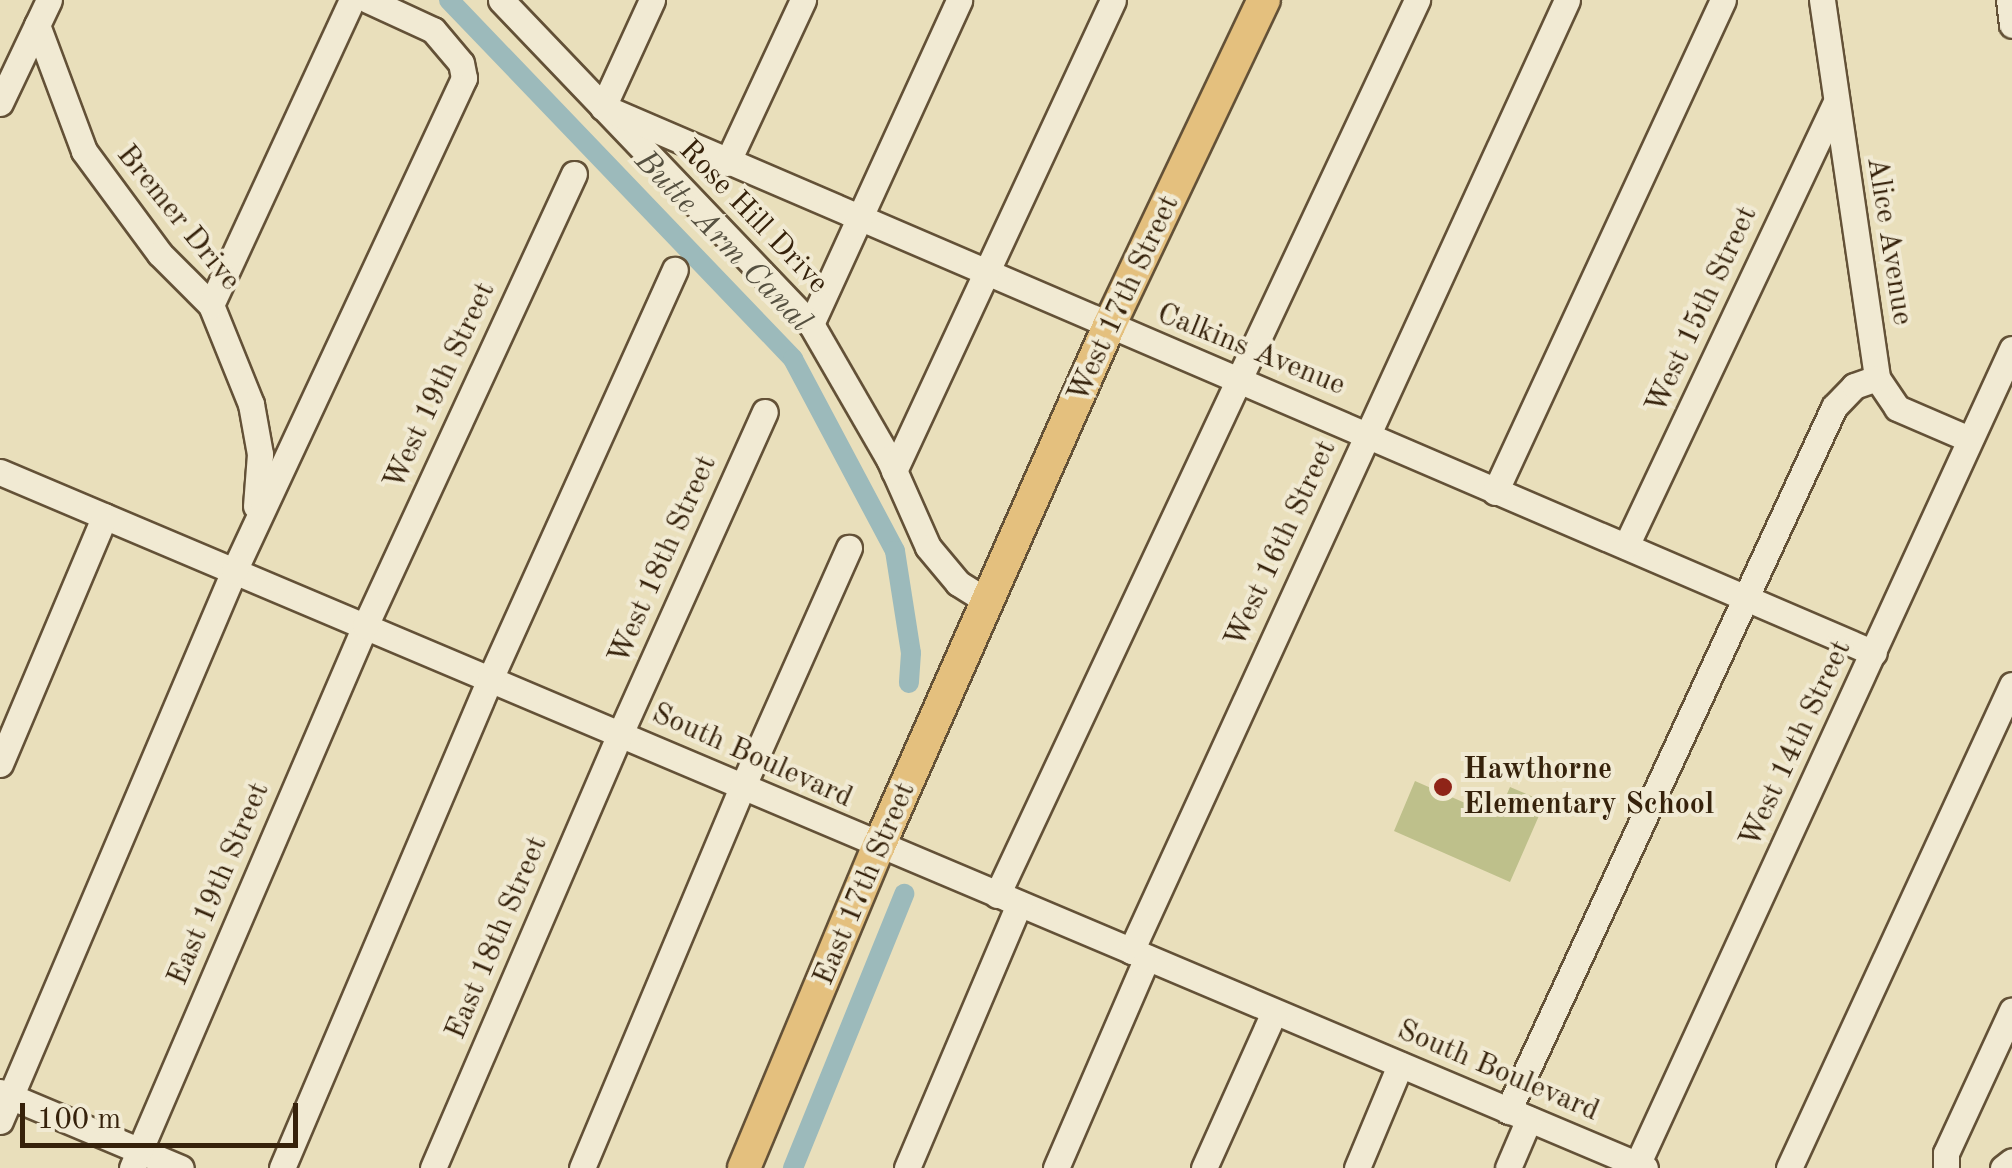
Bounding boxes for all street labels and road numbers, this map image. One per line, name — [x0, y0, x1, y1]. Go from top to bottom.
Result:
street label: Rose Hill Drive — [671, 133, 835, 301]
street label: Bremer Drive — [108, 138, 248, 298]
street label: Alice Avenue — [1858, 154, 1920, 328]
street label: West 17th Street — [1060, 190, 1188, 408]
street label: West 15th Street — [1638, 201, 1766, 419]
street label: West 19th Street — [376, 277, 504, 495]
street label: Calkins Avenue — [1152, 296, 1350, 404]
street label: West 16th Street — [1217, 435, 1345, 653]
street label: West 18th Street — [601, 450, 725, 670]
street label: West 14th Street — [1732, 635, 1860, 853]
street label: South Boulevard — [646, 696, 858, 816]
street label: East 19th Street — [160, 777, 278, 991]
street label: East 17th Street — [806, 777, 924, 991]
street label: East 18th Street — [438, 831, 556, 1045]
street label: South Boulevard — [1392, 1012, 1604, 1130]

